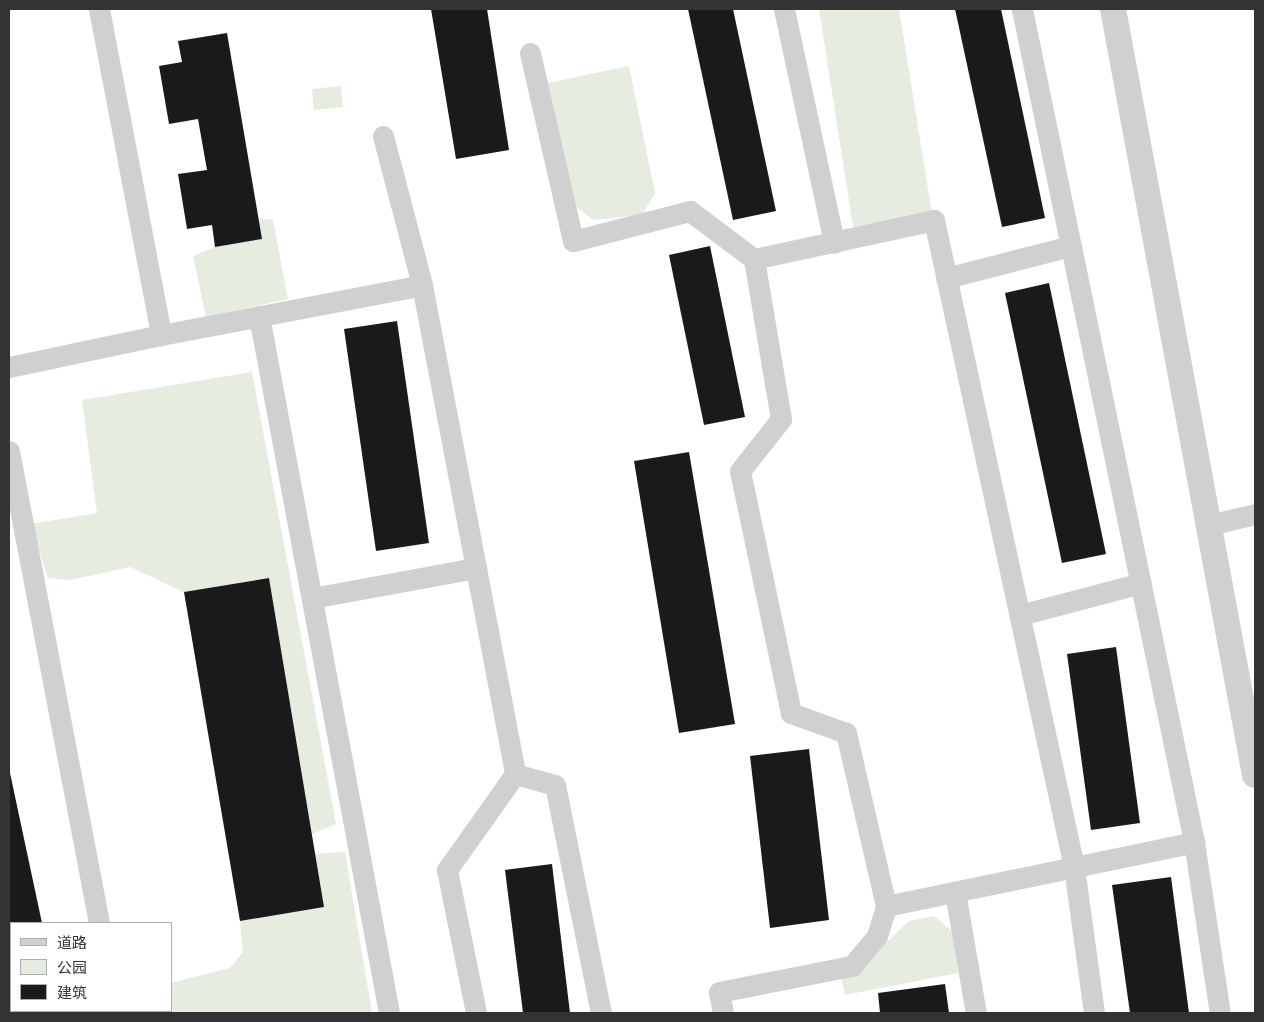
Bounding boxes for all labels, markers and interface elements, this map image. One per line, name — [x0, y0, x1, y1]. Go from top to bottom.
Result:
legend — [10, 922, 172, 1012]
text: 道路 — [57, 933, 87, 952]
text: 公园 — [57, 958, 87, 977]
text: 建筑 — [57, 983, 87, 1002]

